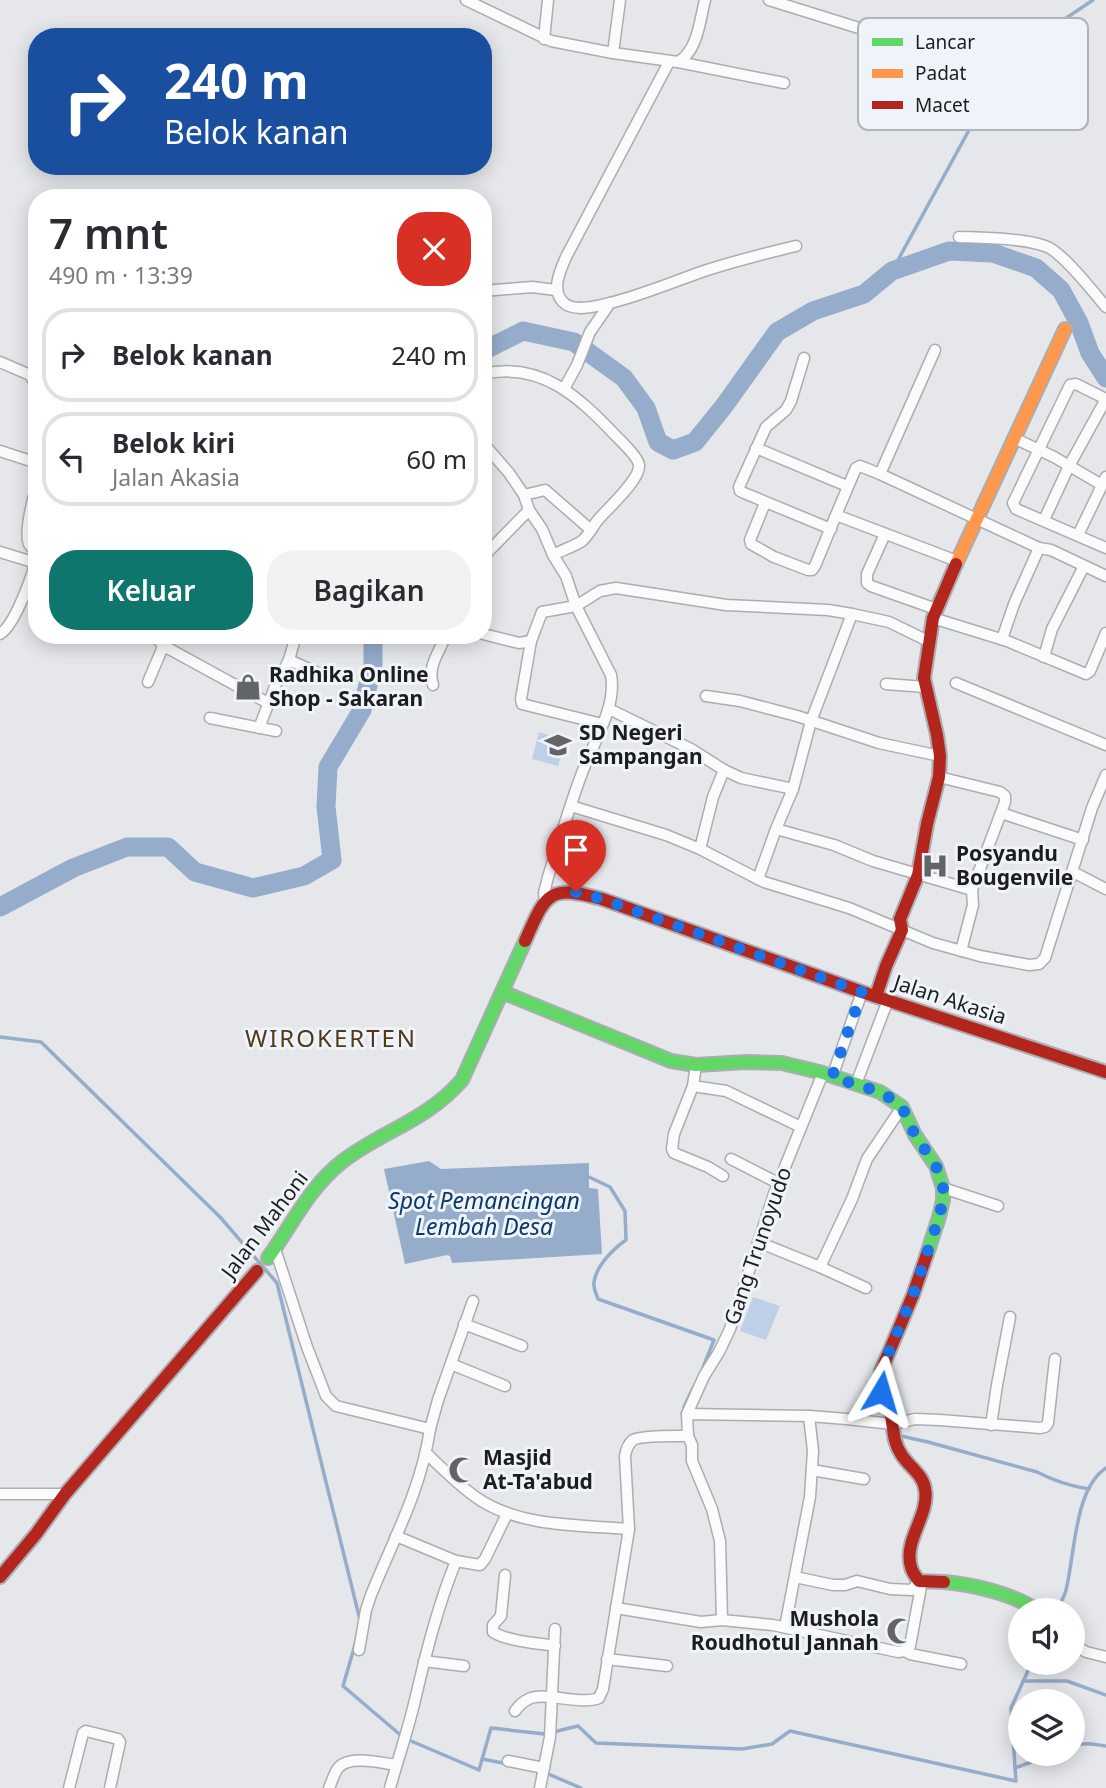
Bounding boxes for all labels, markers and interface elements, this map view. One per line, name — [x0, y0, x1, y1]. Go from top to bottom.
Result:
legend — [858, 18, 1088, 130]
text: Lancar — [915, 29, 975, 55]
text: 240 m — [164, 47, 309, 113]
icon: right — [49, 56, 140, 147]
text: Padat — [915, 60, 966, 86]
text: Macet — [915, 92, 970, 118]
text: Belok kanan — [164, 110, 348, 153]
text: 7 mnt — [49, 204, 168, 261]
button: close — [397, 212, 471, 286]
text: 490 m · 13:39 — [49, 259, 193, 291]
icon: right — [53, 336, 91, 374]
text: Belok kanan — [112, 337, 273, 373]
text: 240 m — [391, 337, 467, 373]
text: Belok kiri — [112, 425, 235, 461]
icon: left — [53, 440, 91, 478]
text: 60 m — [406, 441, 467, 477]
text: Jalan Akasia — [112, 461, 240, 493]
button: Keluar — [49, 550, 253, 630]
button: Bagikan — [267, 550, 471, 630]
place label: Radhika Online Shop - Sakaran — [269, 660, 429, 712]
shop icon: Radhika Online Shop - Sakaran — [233, 672, 263, 702]
place label: SD Negeri Sampangan — [579, 718, 703, 770]
school or university icon: SD Negeri Sampangan — [543, 730, 573, 760]
pin — [546, 820, 606, 892]
icon: arrive — [557, 831, 595, 869]
place label: Posyandu Bougenvile — [956, 839, 1073, 891]
hospital icon: Posyandu Bougenvile — [920, 851, 950, 881]
street label: Jalan Akasia — [889, 967, 1010, 1030]
district label: WIROKERTEN — [245, 1021, 417, 1054]
street label: Gang Trunoyudo — [717, 1163, 797, 1328]
street label: Jalan Mahoni — [213, 1165, 314, 1286]
water label: Spot Pemancingan Lembah Desa — [388, 1184, 580, 1242]
position arrow — [844, 1355, 918, 1429]
place label: Masjid At-Ta'abud — [483, 1443, 593, 1495]
mosque icon: Masjid At-Ta'abud — [447, 1455, 477, 1485]
map controls — [1008, 1598, 1085, 1766]
button: sound — [1008, 1598, 1085, 1675]
place label: Mushola Roudhotul Jannah — [691, 1604, 879, 1656]
mosque icon: Mushola Roudhotul Jannah — [885, 1616, 915, 1646]
button: layers — [1008, 1689, 1085, 1766]

